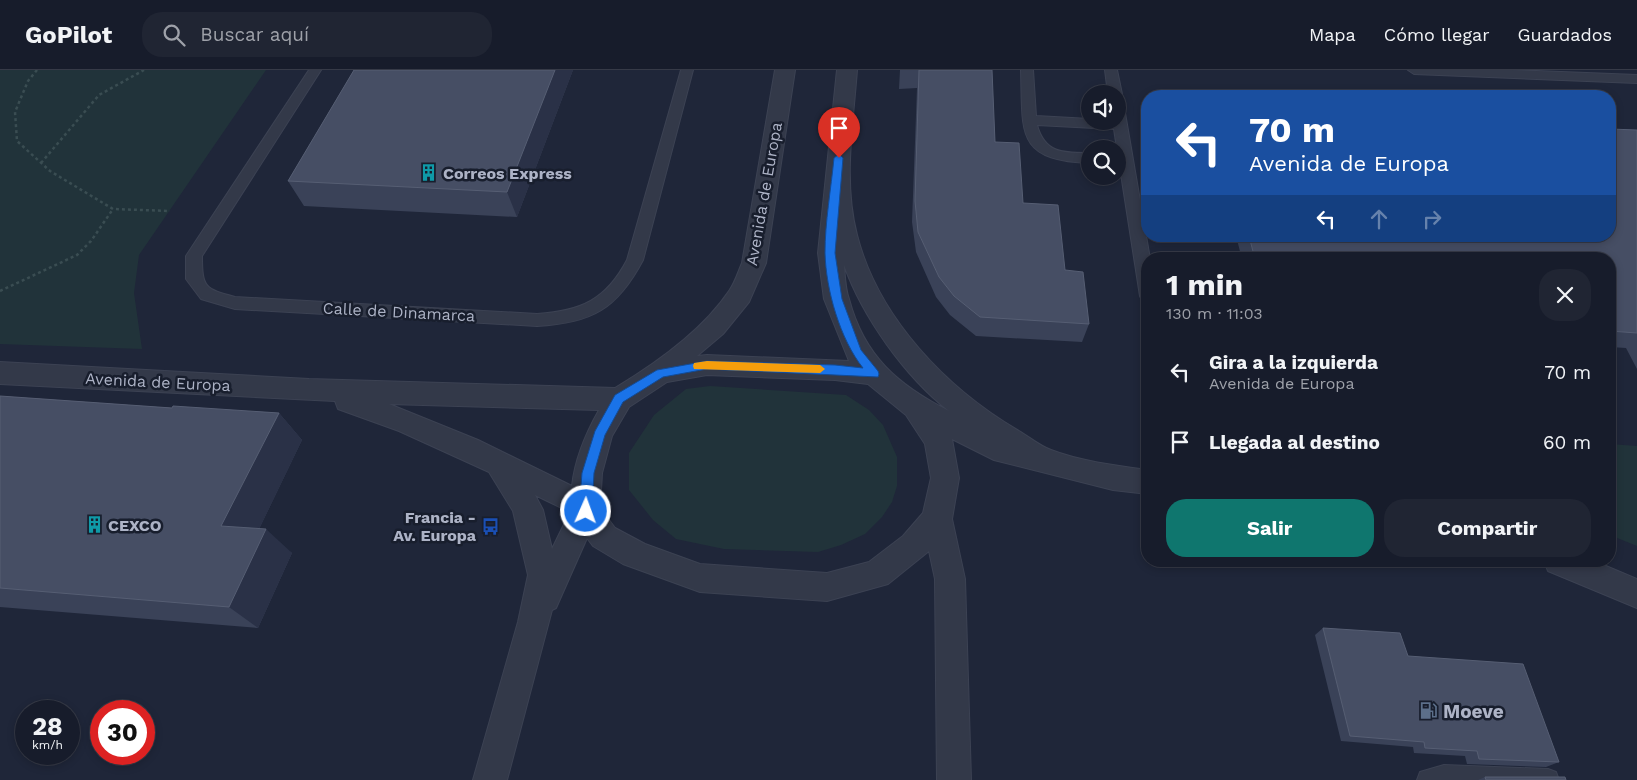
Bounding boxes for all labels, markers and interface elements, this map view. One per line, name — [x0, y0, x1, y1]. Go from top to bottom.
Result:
search box — [142, 12, 492, 57]
text: GoPilot — [25, 21, 112, 49]
icon: search — [160, 21, 188, 49]
text: Buscar aquí — [200, 23, 309, 46]
text: Mapa — [1309, 24, 1356, 45]
text: Cómo llegar — [1384, 24, 1490, 45]
text: Guardados — [1518, 24, 1612, 45]
map controls — [1081, 85, 1126, 185]
button: sound — [1081, 85, 1126, 130]
pin — [818, 107, 860, 158]
text: 70 m — [1249, 109, 1335, 151]
icon: left — [1166, 110, 1231, 175]
icon: arrive — [825, 114, 853, 142]
street label: Avenida de Europa — [742, 121, 786, 267]
button: search — [1081, 140, 1126, 185]
text: Avenida de Europa — [1249, 151, 1449, 176]
building icon: Correos Express — [419, 163, 439, 183]
place label: Correos Express — [443, 164, 572, 183]
icon: left — [1312, 205, 1340, 233]
icon: ahead — [1365, 205, 1393, 233]
icon: right — [1418, 205, 1446, 233]
text: 1 min — [1166, 267, 1243, 302]
button: close — [1539, 269, 1591, 321]
street label: Calle de Dinamarca — [322, 299, 476, 325]
text: 130 m · 11:03 — [1166, 304, 1263, 323]
text: Gira a la izquierda — [1209, 351, 1378, 374]
icon: left — [1166, 358, 1194, 386]
text: 70 m — [1544, 361, 1591, 384]
street label: Avenida de Europa — [85, 369, 231, 395]
text: Avenida de Europa — [1209, 374, 1354, 393]
icon: arrive — [1166, 428, 1194, 456]
text: Llegada al destino — [1209, 431, 1380, 454]
text: 60 m — [1543, 431, 1591, 454]
position arrow — [559, 484, 611, 536]
button: Salir — [1166, 499, 1374, 557]
button: Compartir — [1384, 499, 1591, 557]
place label: Francia - Av. Europa — [393, 508, 477, 545]
building icon: CEXCO — [84, 515, 104, 535]
place label: CEXCO — [108, 516, 162, 535]
bus stop icon: Francia - Av. Europa — [480, 516, 500, 536]
speed limit sign: 30 — [90, 700, 155, 765]
place label: Moeve — [1443, 700, 1504, 723]
fuel station icon: Moeve — [1419, 701, 1439, 721]
text: 28 — [32, 712, 63, 741]
text: km/h — [32, 738, 63, 752]

